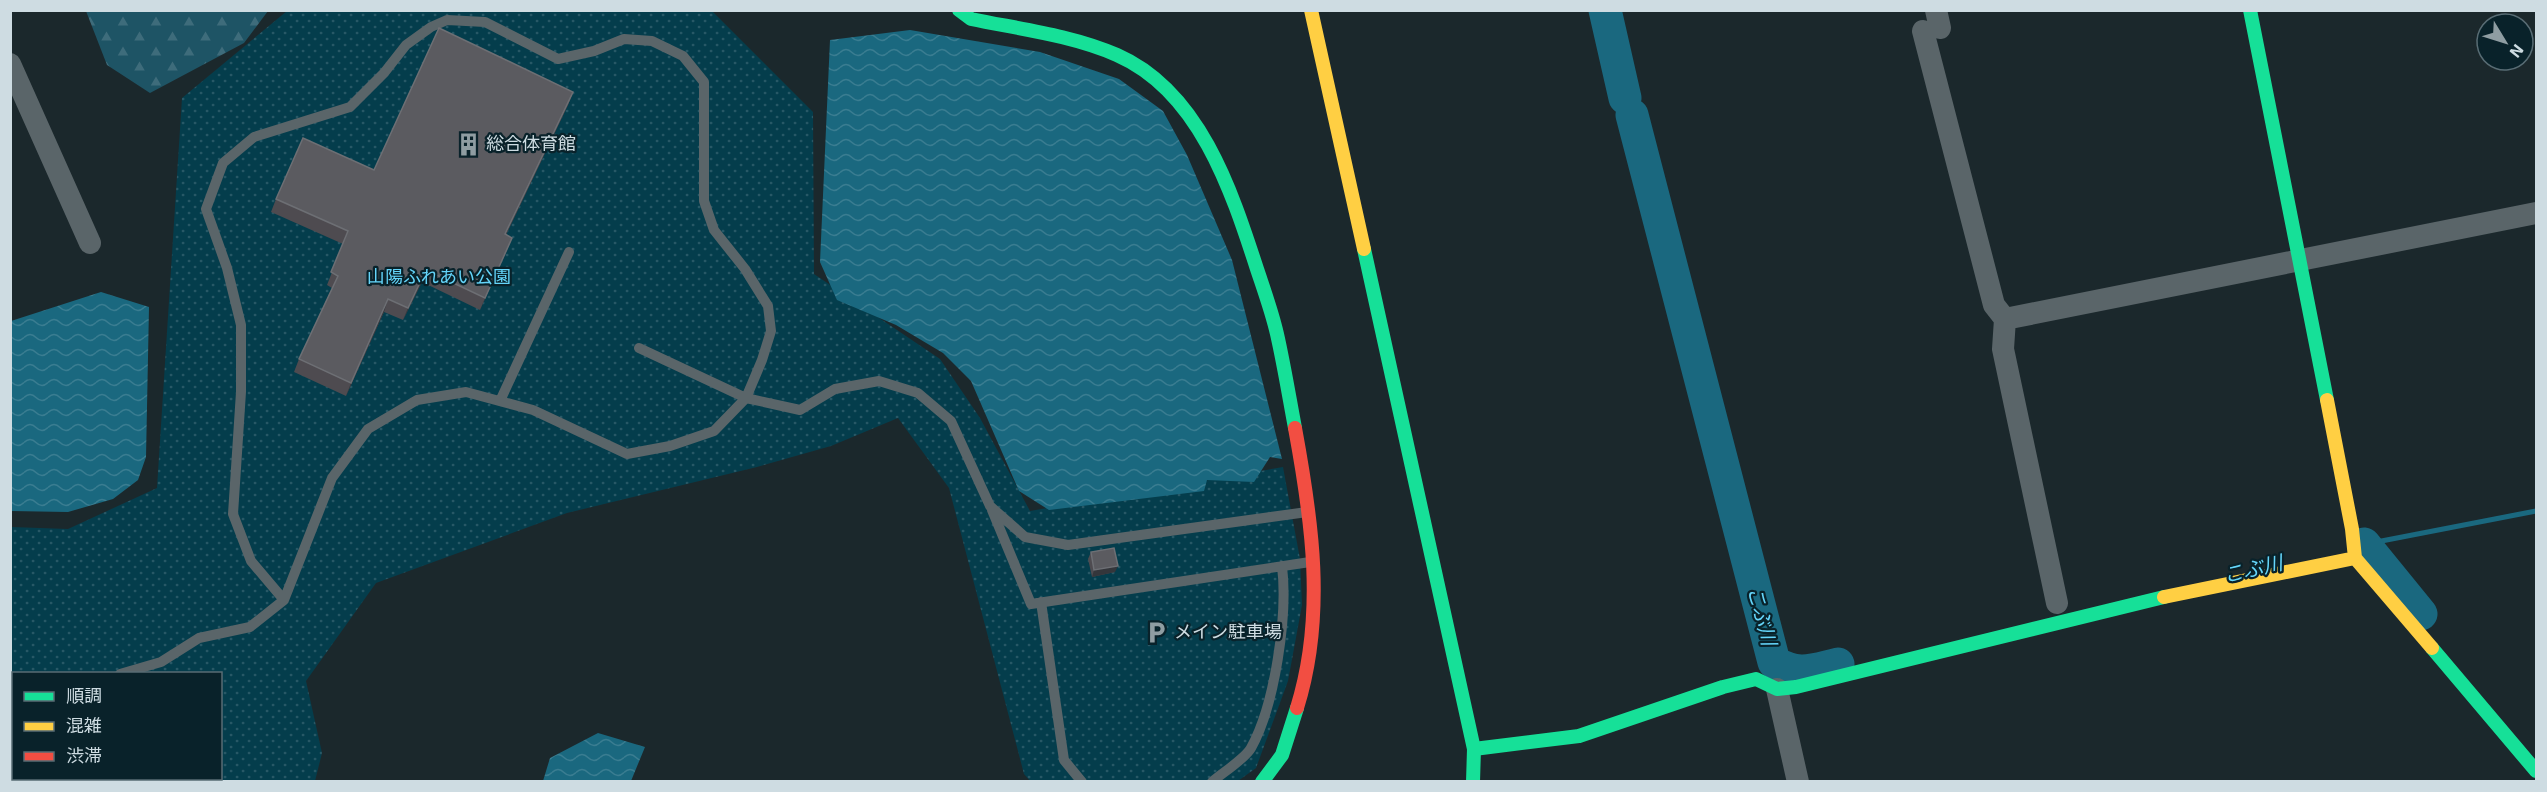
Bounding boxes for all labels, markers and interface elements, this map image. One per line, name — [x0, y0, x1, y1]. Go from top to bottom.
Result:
north arrow — [2475, 12, 2535, 72]
text: N — [2506, 41, 2528, 62]
building icon: 総合体育館 — [455, 131, 481, 157]
place label: 総合体育館 — [486, 132, 576, 154]
park label: 山陽ふれあい公園 — [367, 265, 511, 287]
water label: こぶ川 — [2221, 549, 2287, 586]
water label: こぶ川 — [1744, 584, 1783, 650]
parking icon: メイン駐車場 — [1143, 619, 1169, 645]
place label: メイン駐車場 — [1174, 620, 1282, 642]
legend — [12, 672, 222, 780]
text: 順調 — [66, 684, 102, 706]
text: 混雑 — [66, 714, 102, 736]
text: 渋滞 — [66, 744, 102, 766]

